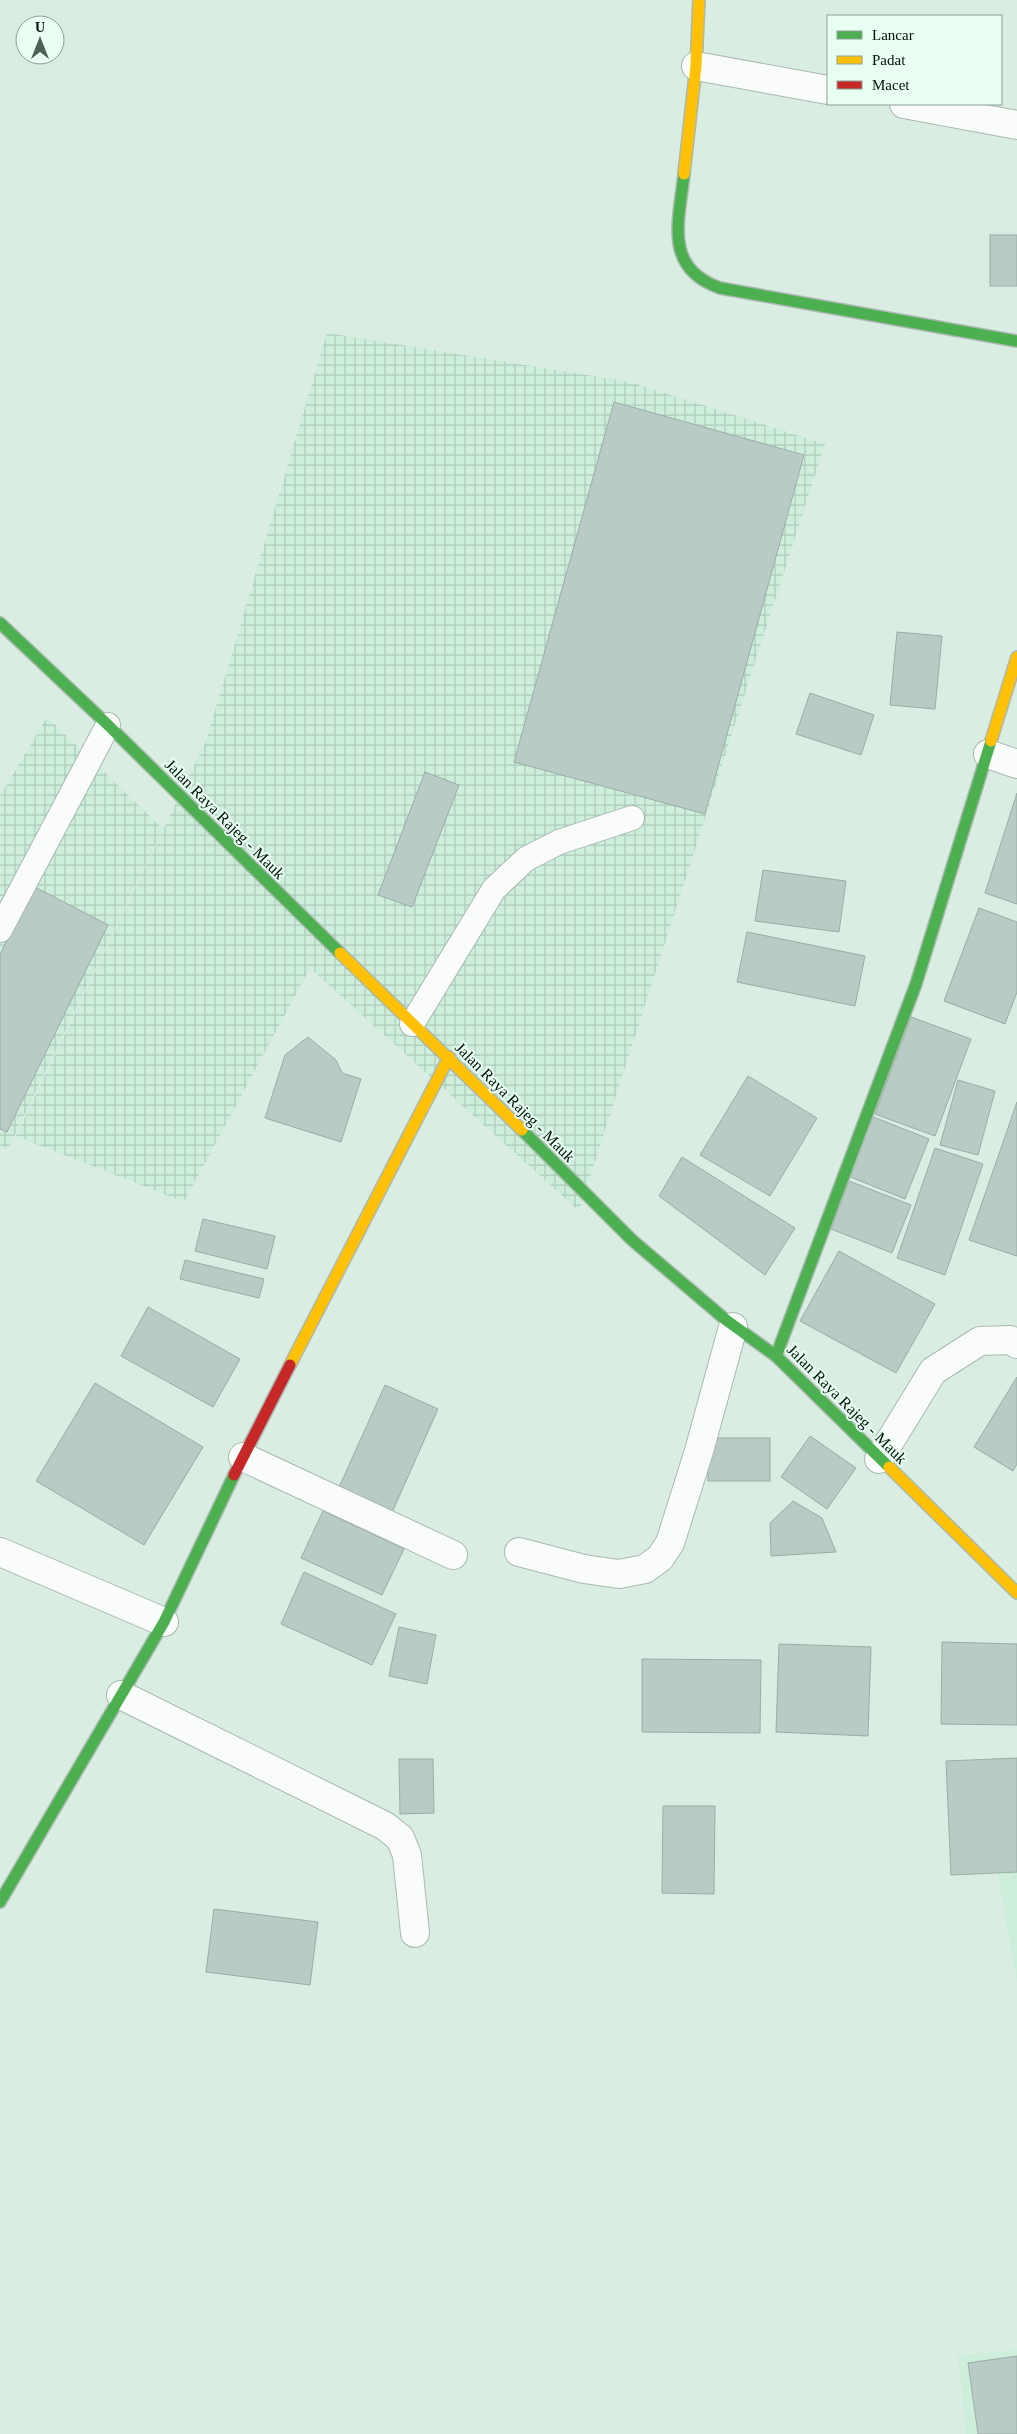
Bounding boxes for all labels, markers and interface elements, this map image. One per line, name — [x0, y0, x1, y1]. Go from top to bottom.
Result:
north arrow — [15, 15, 65, 65]
legend — [827, 15, 1002, 105]
text: U — [35, 20, 45, 35]
text: Lancar — [872, 27, 914, 43]
text: Padat — [872, 52, 906, 68]
text: Macet — [872, 77, 910, 93]
street label: Jalan Raya Rajeg - Mauk — [161, 756, 288, 883]
street label: Jalan Raya Rajeg - Mauk — [451, 1039, 578, 1166]
street label: Jalan Raya Rajeg - Mauk — [783, 1341, 910, 1468]

